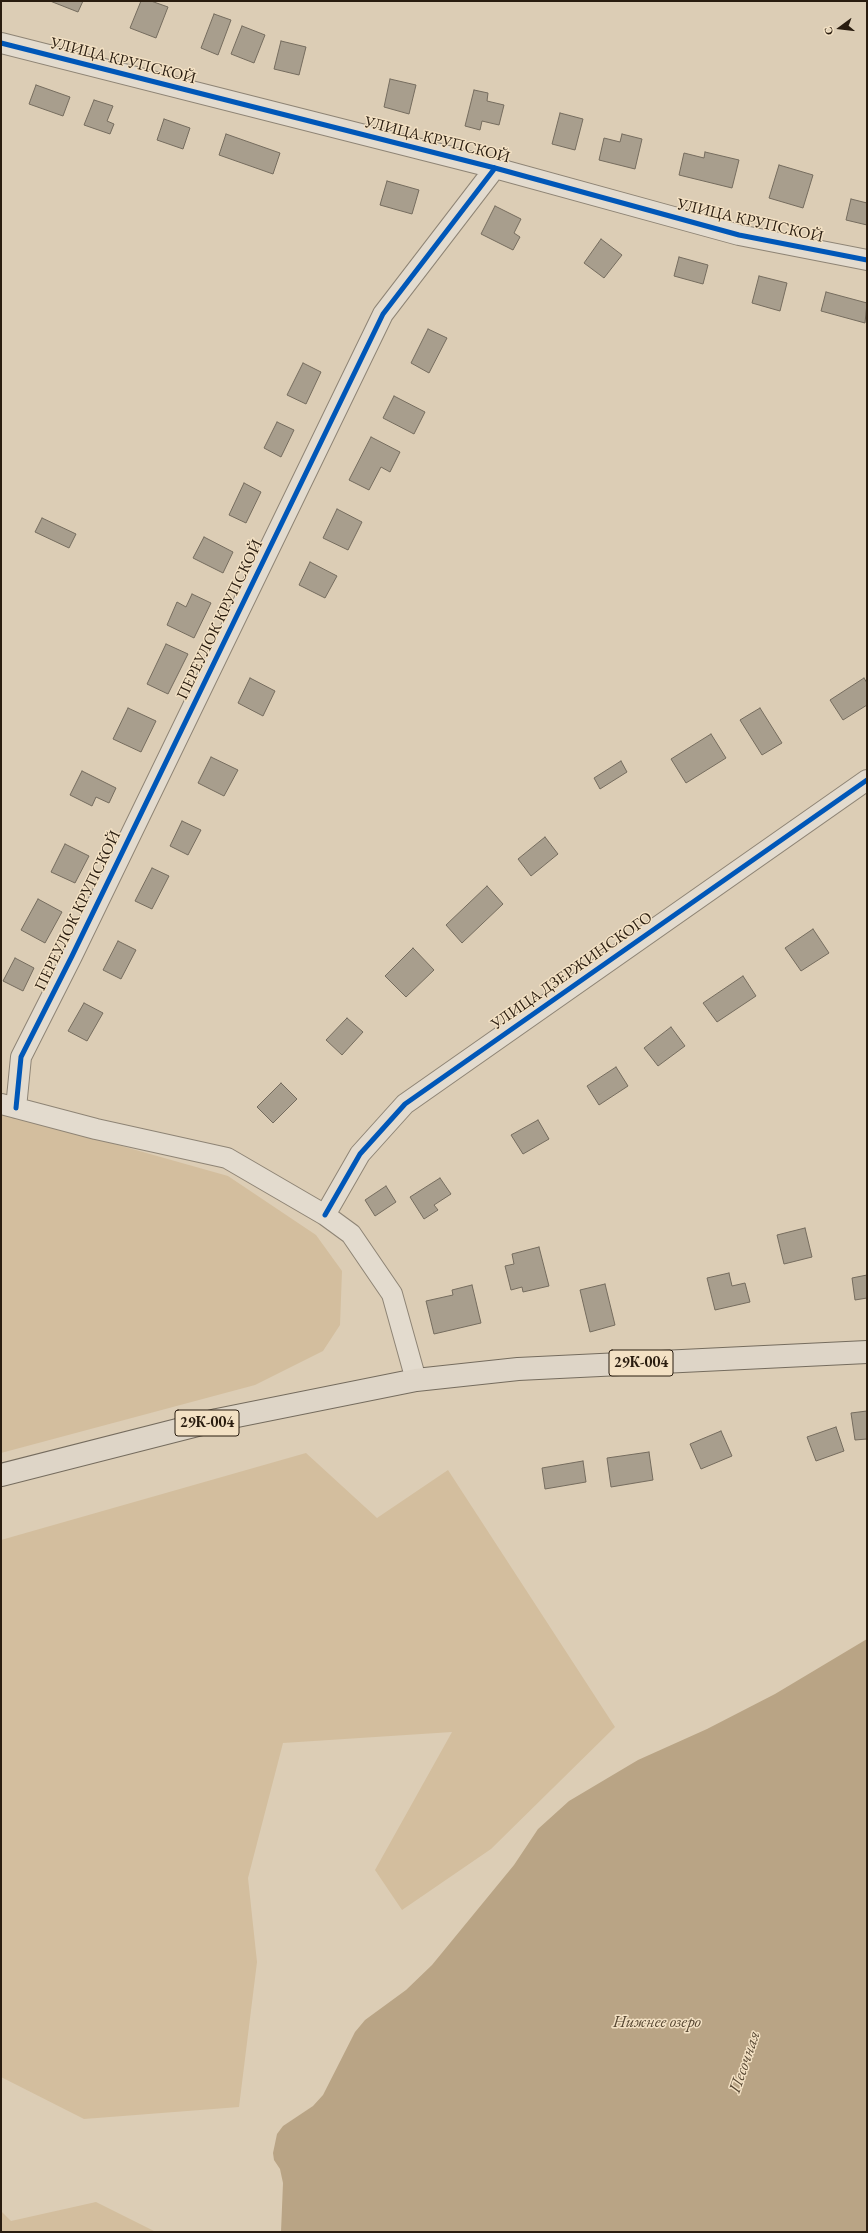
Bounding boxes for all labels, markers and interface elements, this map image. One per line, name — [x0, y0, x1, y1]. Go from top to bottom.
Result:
north arrow — [820, 8, 860, 48]
text: С — [821, 26, 836, 37]
street label: УЛИЦА КРУПСКОЙ — [48, 34, 198, 88]
street label: УЛИЦА КРУПСКОЙ — [362, 113, 512, 167]
street label: УЛИЦА КРУПСКОЙ — [675, 195, 825, 247]
street label: ПЕРЕУЛОК КРУПСКОЙ — [173, 537, 267, 703]
street label: ПЕРЕУЛОК КРУПСКОЙ — [31, 828, 125, 994]
street label: УЛИЦА ДЗЕРЖИНСКОГО — [488, 908, 656, 1034]
road number: 29К-004 — [609, 1350, 673, 1376]
road number: 29К-004 — [175, 1410, 239, 1436]
water label: Нижнее озеро — [613, 2012, 701, 2032]
water label: Песочная — [725, 2028, 765, 2096]

